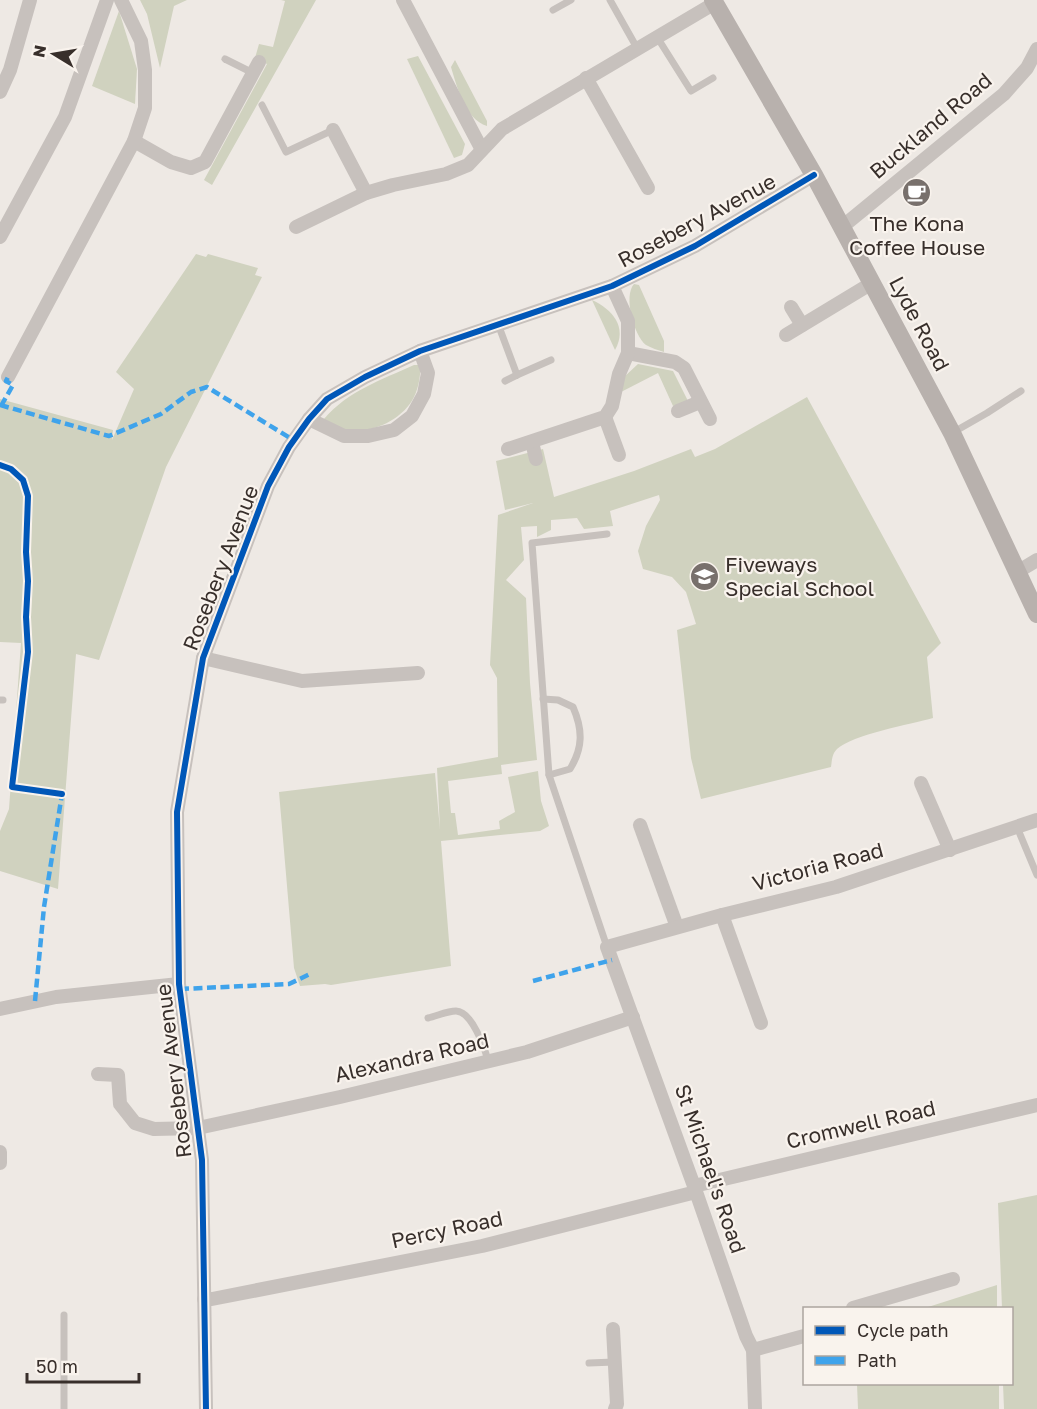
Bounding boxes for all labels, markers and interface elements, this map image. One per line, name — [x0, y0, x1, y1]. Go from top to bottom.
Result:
north arrow — [24, 24, 84, 84]
text: N — [28, 43, 50, 59]
street label: Buckland Road — [864, 67, 997, 184]
street label: Rosebery Avenue — [613, 168, 780, 273]
cafe icon: The Kona Coffee House — [901, 177, 933, 209]
place label: The Kona Coffee House — [849, 210, 985, 260]
street label: Lyde Road — [884, 272, 956, 375]
street label: Rosebery Avenue — [177, 481, 264, 654]
place label: Fiveways Special School — [725, 551, 874, 601]
school or university icon: Fiveways Special School — [688, 561, 720, 593]
street label: Victoria Road — [749, 836, 886, 896]
street label: Rosebery Avenue — [149, 983, 197, 1160]
street label: Alexandra Road — [332, 1027, 491, 1087]
street label: St Michael's Road — [670, 1081, 752, 1257]
street label: Cromwell Road — [784, 1094, 938, 1154]
street label: Percy Road — [389, 1205, 505, 1254]
legend — [803, 1307, 1013, 1385]
text: Cycle path — [857, 1319, 949, 1341]
scale bar — [27, 1346, 140, 1384]
text: Path — [857, 1349, 897, 1371]
text: 50 m — [36, 1355, 78, 1377]

